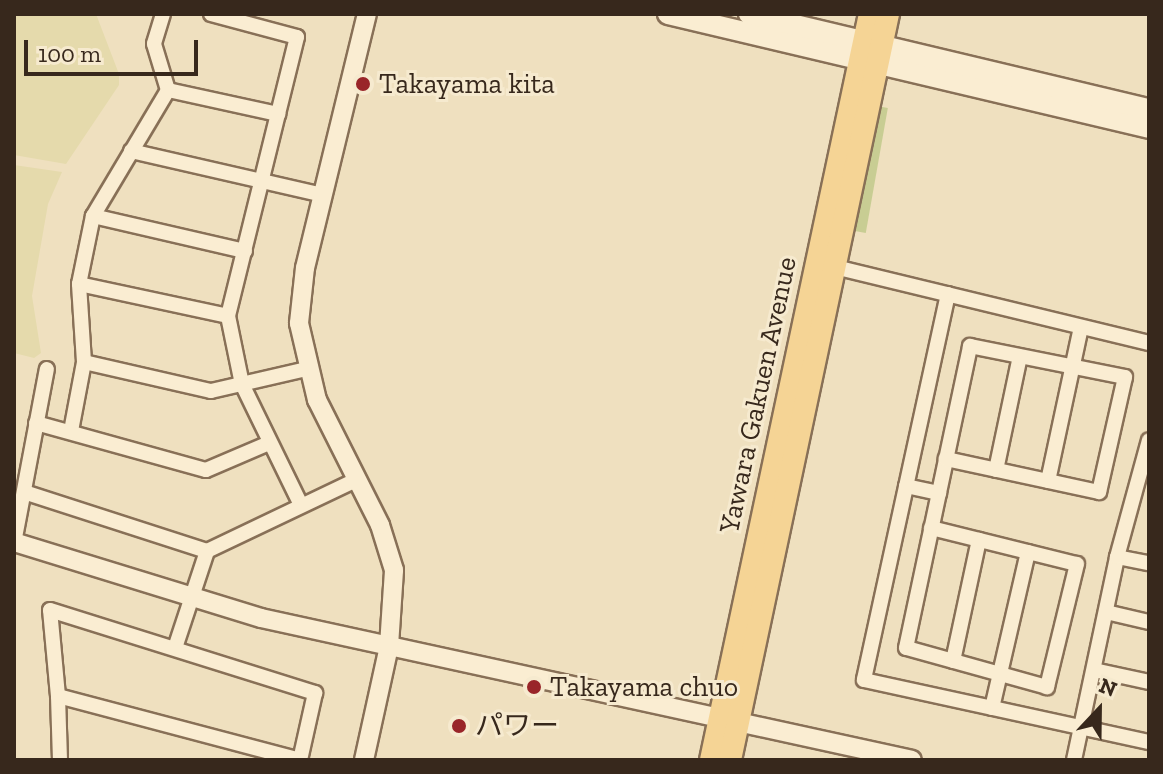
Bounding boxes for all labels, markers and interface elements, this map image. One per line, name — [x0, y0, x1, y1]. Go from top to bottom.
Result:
scale bar — [28, 24, 202, 74]
text: 100 m — [38, 39, 101, 68]
place label: Takayama kita — [379, 67, 555, 101]
marker: Takayama kita — [354, 75, 372, 93]
street label: Yawara Gakuen Avenue — [712, 253, 804, 537]
place label: Takayama chuo — [550, 670, 738, 704]
north arrow — [1059, 670, 1139, 750]
text: N — [1095, 672, 1121, 703]
marker: Takayama chuo — [525, 678, 543, 696]
place label: パワー — [475, 709, 559, 743]
marker: パワー — [450, 717, 468, 735]

